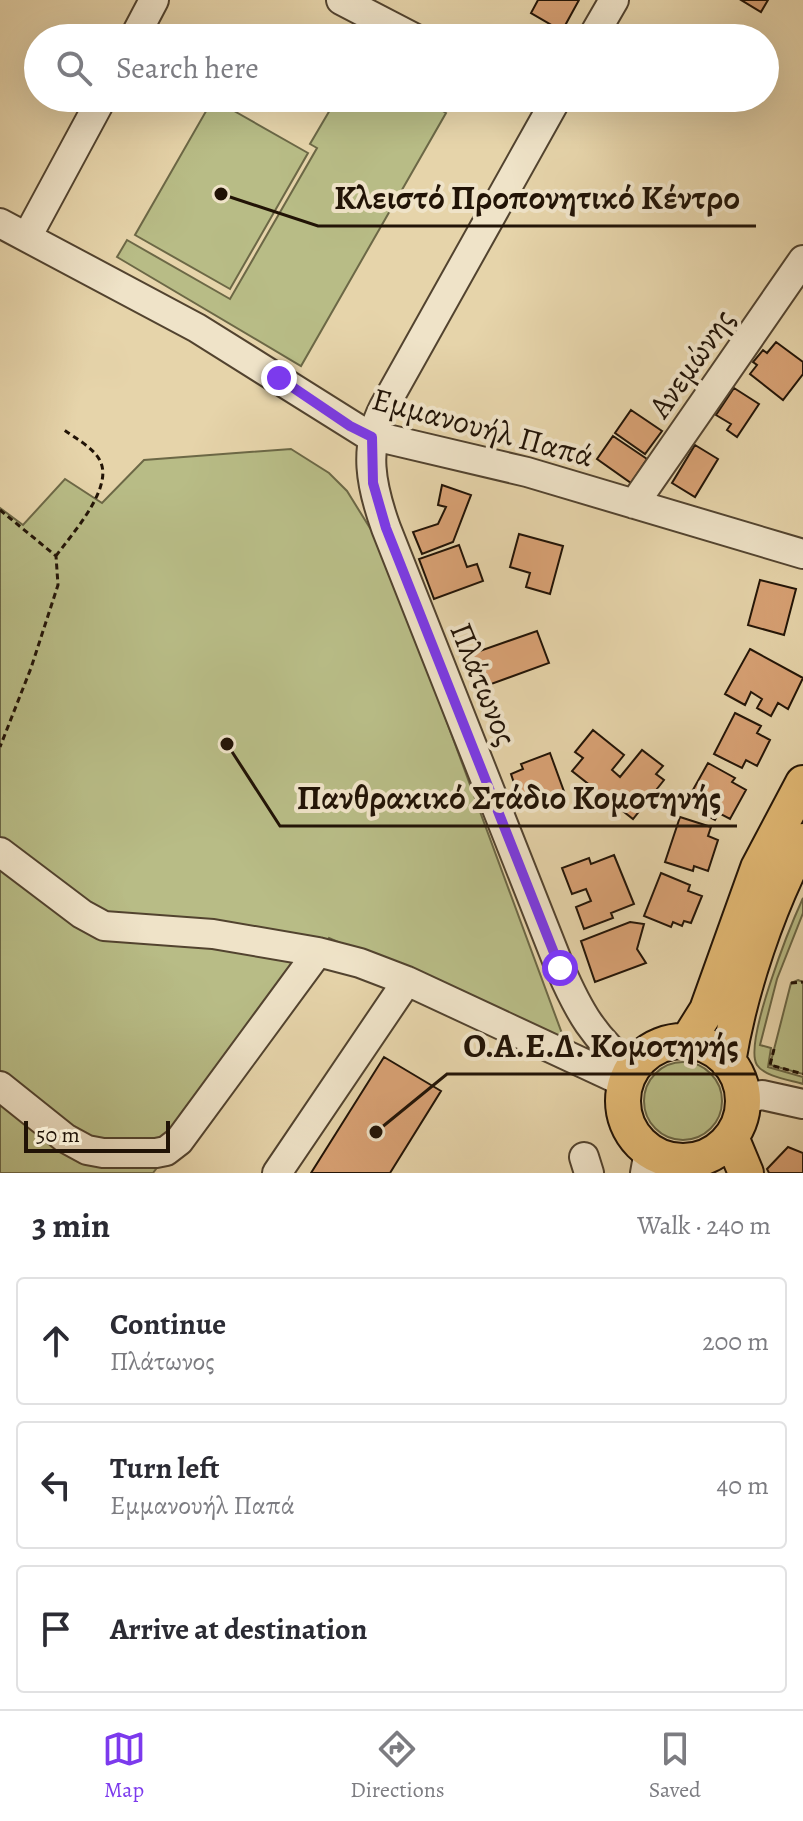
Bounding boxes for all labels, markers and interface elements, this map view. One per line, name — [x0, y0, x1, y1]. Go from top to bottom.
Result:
search box — [24, 24, 779, 112]
icon: search — [52, 46, 96, 90]
text: Search here — [116, 48, 259, 88]
callout: Κλειστό Προπονητικό Κέντρο — [318, 168, 756, 226]
text: Κλειστό Προπονητικό Κέντρο — [334, 174, 740, 221]
street label: Ανεμώνης — [637, 300, 745, 427]
route end — [261, 360, 297, 396]
street label: Εμμανουήλ Παπά — [367, 376, 599, 478]
street label: Πλάτωνος — [439, 616, 529, 752]
callout: Πανθρακικό Στάδιο Κομοτηνής — [280, 768, 737, 826]
text: Πανθρακικό Στάδιο Κομοτηνής — [297, 774, 721, 821]
route start — [542, 950, 578, 986]
callout: Ο.Α.Ε.Δ. Κομοτηνής — [447, 1016, 756, 1074]
text: Ο.Α.Ε.Δ. Κομοτηνής — [463, 1022, 739, 1069]
scale bar — [24, 1117, 170, 1153]
text: 50 m — [36, 1120, 80, 1150]
text: 3 min — [32, 1202, 110, 1249]
text: Walk · 240 m — [637, 1208, 771, 1243]
text: Continue — [110, 1304, 226, 1344]
icon: ahead — [34, 1319, 78, 1363]
text: 200 m — [702, 1324, 769, 1359]
text: Πλάτωνος — [110, 1344, 215, 1379]
text: Turn left — [110, 1448, 219, 1488]
icon: left — [34, 1463, 78, 1507]
text: 40 m — [717, 1468, 769, 1503]
text: Εμμανουήλ Παπά — [110, 1488, 295, 1523]
icon: arrive — [34, 1607, 78, 1651]
text: Arrive at destination — [110, 1609, 367, 1649]
tab: Map — [102, 1727, 146, 1805]
tab: Directions — [350, 1727, 445, 1805]
tab: Saved — [649, 1727, 701, 1805]

